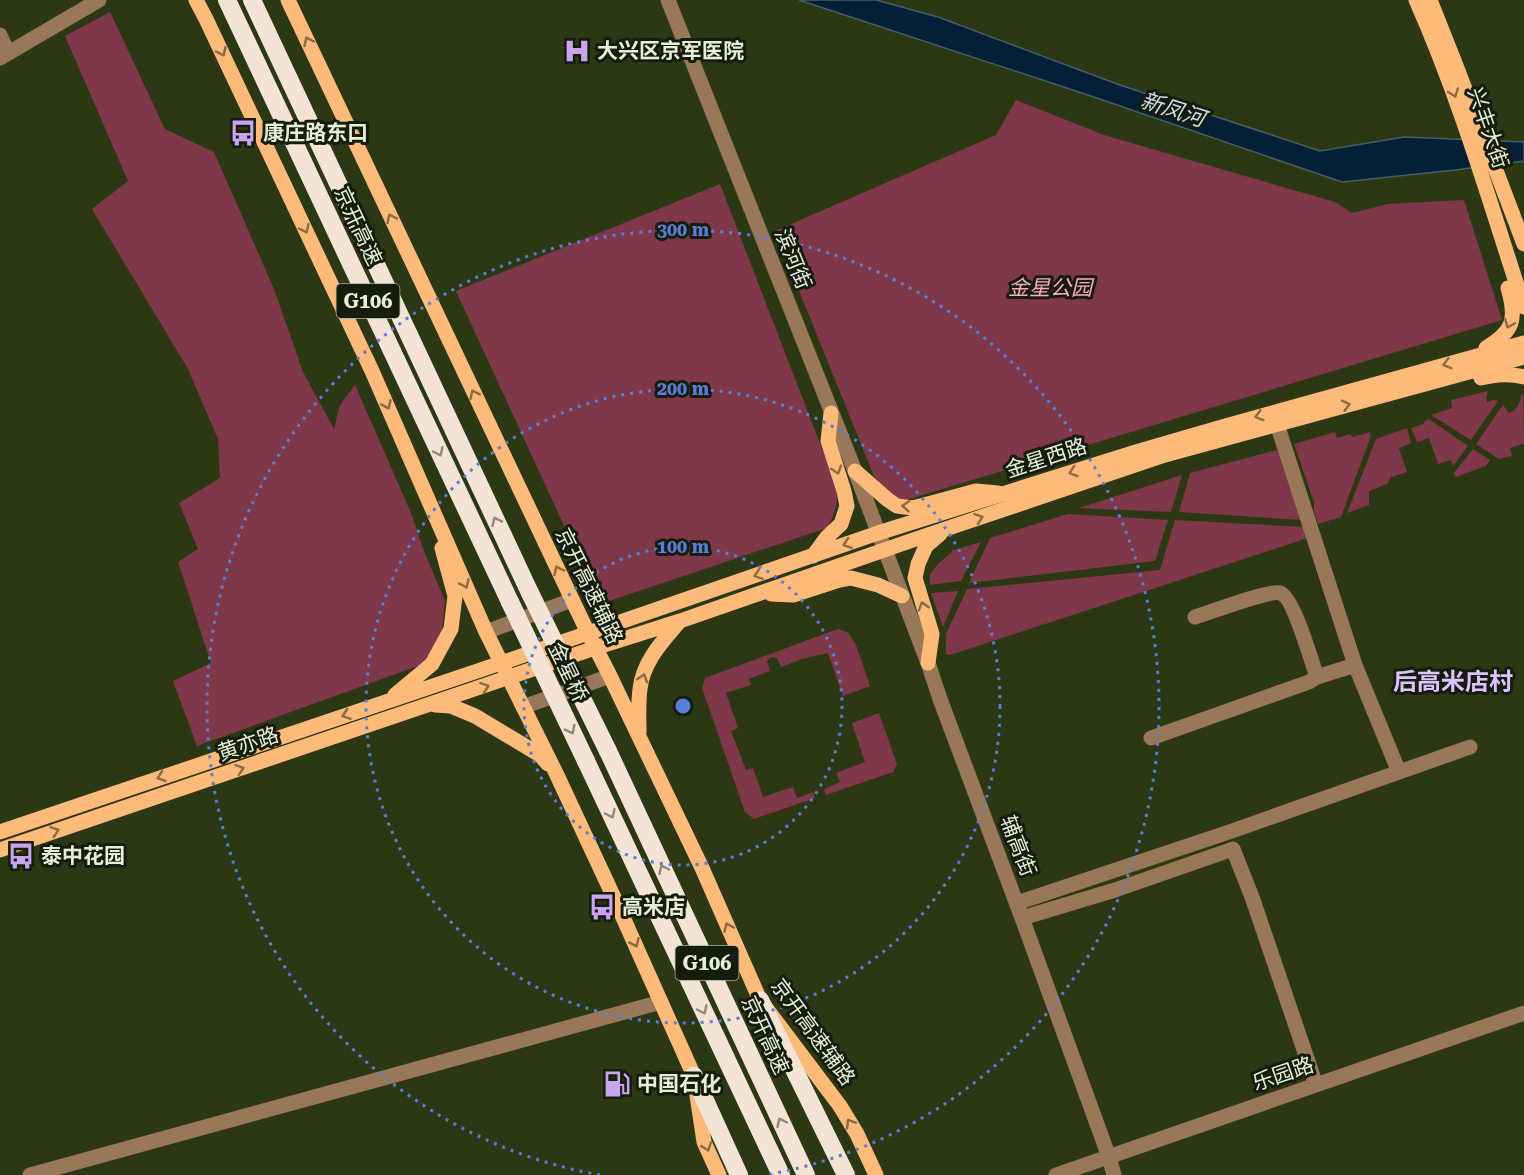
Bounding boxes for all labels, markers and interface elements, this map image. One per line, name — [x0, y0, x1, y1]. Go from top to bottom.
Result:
hospital icon: 大兴区京军医院 — [562, 36, 592, 66]
one-way arrow — [303, 37, 315, 48]
place label: 大兴区京军医院 — [597, 39, 744, 63]
one-way arrow — [214, 46, 226, 57]
street label: 兴丰大街 — [1463, 84, 1513, 172]
water label: 新凤河 — [1138, 87, 1212, 133]
one-way arrow — [1447, 87, 1459, 98]
bus stop icon: 康庄路东口 — [228, 118, 258, 148]
place label: 康庄路东口 — [263, 121, 368, 145]
street label: 京开高速 — [329, 183, 387, 269]
one-way arrow — [387, 213, 399, 224]
text: 300 m — [657, 219, 710, 240]
one-way arrow — [297, 222, 309, 233]
street label: 滨河街 — [770, 225, 816, 293]
park label: 金星公园 — [1008, 276, 1095, 300]
road number: G106 — [336, 284, 400, 318]
one-way arrow — [1504, 318, 1516, 329]
one-way arrow — [1442, 356, 1452, 369]
text: 200 m — [657, 378, 710, 399]
one-way arrow — [470, 389, 482, 400]
one-way arrow — [380, 399, 392, 410]
one-way arrow — [1340, 400, 1351, 412]
one-way arrow — [1254, 409, 1265, 421]
street label: 金星西路 — [1002, 434, 1090, 482]
one-way arrow — [432, 445, 444, 456]
one-way arrow — [830, 464, 842, 475]
one-way arrow — [1068, 465, 1079, 477]
one-way arrow — [902, 500, 911, 513]
one-way arrow — [973, 512, 984, 525]
one-way arrow — [491, 516, 503, 527]
street label: 京开高速辅路 — [551, 524, 627, 648]
text: 100 m — [657, 536, 710, 557]
one-way arrow — [842, 537, 853, 550]
one-way arrow — [553, 566, 565, 577]
one-way arrow — [753, 567, 763, 580]
one-way arrow — [458, 578, 470, 589]
one-way arrow — [918, 601, 930, 612]
street label: 金星桥 — [543, 638, 593, 706]
district label: 后高米店村 — [1393, 668, 1513, 696]
one-way arrow — [636, 673, 648, 684]
one-way arrow — [479, 681, 490, 694]
centre of rings — [673, 696, 693, 716]
one-way arrow — [341, 708, 352, 720]
street label: 黄亦路 — [214, 722, 282, 766]
one-way arrow — [564, 724, 576, 735]
one-way arrow — [234, 764, 245, 776]
one-way arrow — [156, 770, 167, 783]
one-way arrow — [603, 808, 615, 819]
street label: 辅高街 — [996, 812, 1040, 880]
one-way arrow — [50, 826, 60, 839]
bus stop icon: 泰中花园 — [6, 841, 36, 871]
place label: 泰中花园 — [41, 844, 125, 868]
one-way arrow — [658, 865, 670, 876]
bus stop icon: 高米店 — [587, 892, 617, 922]
place label: 高米店 — [622, 895, 685, 919]
one-way arrow — [723, 922, 735, 933]
one-way arrow — [627, 937, 639, 948]
road number: G106 — [676, 946, 738, 980]
street label: 京开高速辅路 — [766, 974, 860, 1090]
street label: 京开高速 — [736, 992, 794, 1078]
one-way arrow — [695, 1003, 707, 1014]
street label: 乐园路 — [1249, 1052, 1317, 1096]
fuel station icon: 中国石化 — [602, 1069, 632, 1099]
place label: 中国石化 — [637, 1072, 721, 1096]
one-way arrow — [776, 1117, 788, 1128]
one-way arrow — [846, 1119, 858, 1129]
one-way arrow — [700, 1141, 713, 1152]

